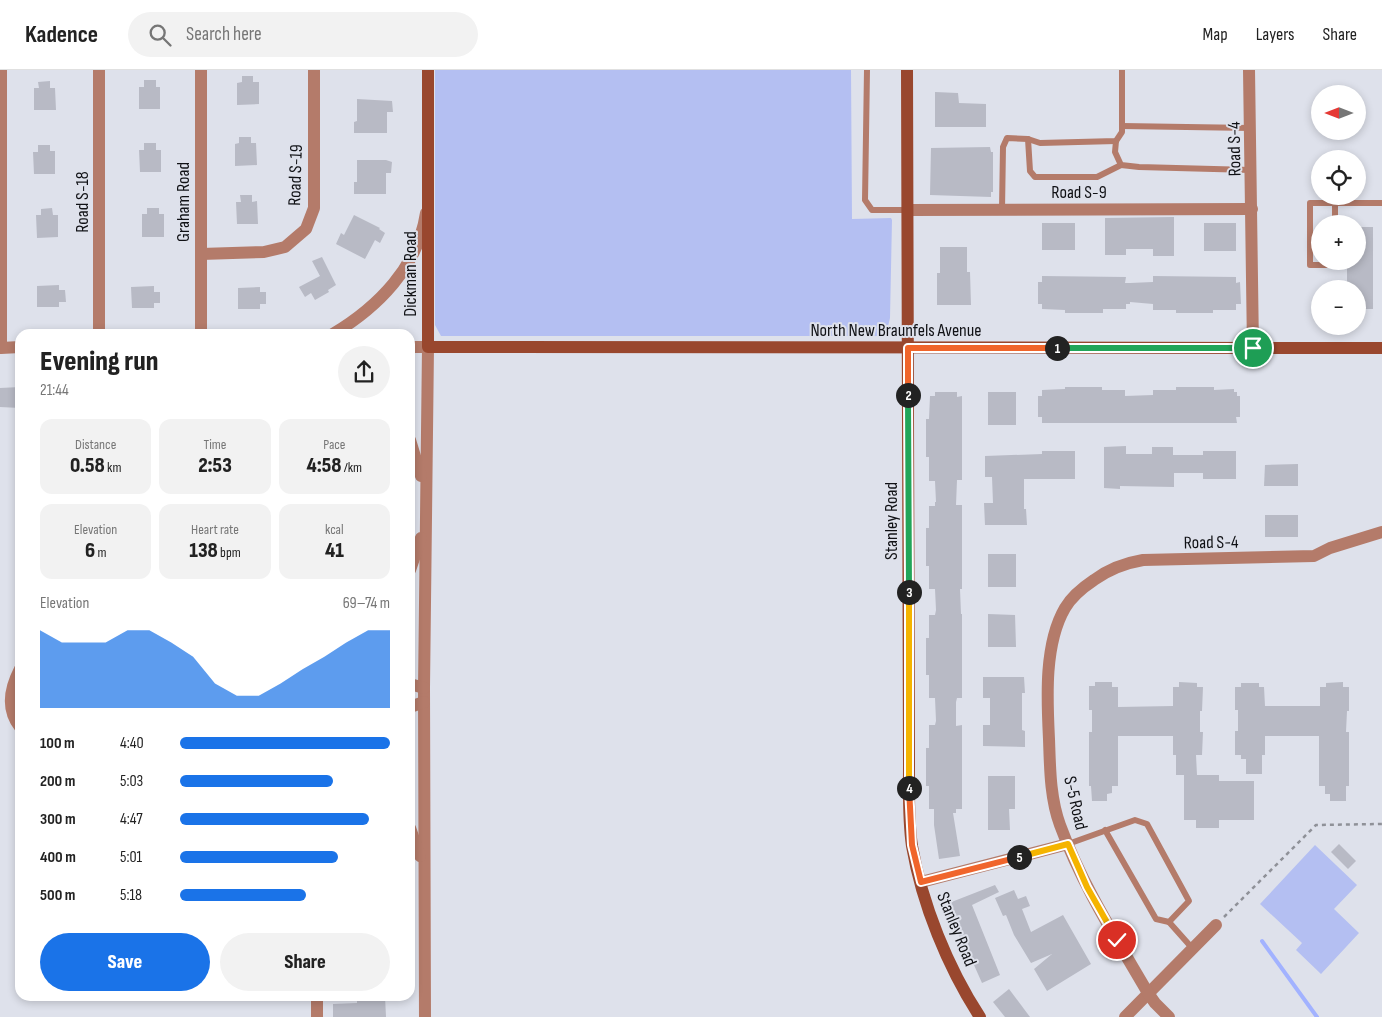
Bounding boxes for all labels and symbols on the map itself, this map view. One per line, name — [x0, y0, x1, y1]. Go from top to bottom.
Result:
north arrow — [1311, 85, 1366, 140]
street label: Road S-4 — [1224, 121, 1245, 177]
street label: Road S-19 — [284, 144, 307, 206]
street label: Graham Road — [173, 162, 194, 242]
street label: Road S-18 — [72, 171, 93, 233]
street label: Road S-9 — [1051, 182, 1107, 203]
street label: Dickman Road — [400, 231, 421, 317]
street label: North New Braunfels Avenue — [810, 320, 982, 341]
pin — [1232, 327, 1274, 369]
pin: 1 — [1044, 336, 1070, 360]
pin: 2 — [896, 382, 920, 408]
street label: Stanley Road — [881, 482, 902, 560]
street label: Road S-4 — [1183, 532, 1239, 553]
pin: 3 — [896, 580, 922, 604]
street label: S-5 Road — [1059, 774, 1092, 832]
pin: 4 — [896, 776, 922, 800]
pin: 5 — [1006, 844, 1032, 870]
street label: Stanley Road — [932, 889, 981, 969]
pin — [1096, 919, 1138, 961]

